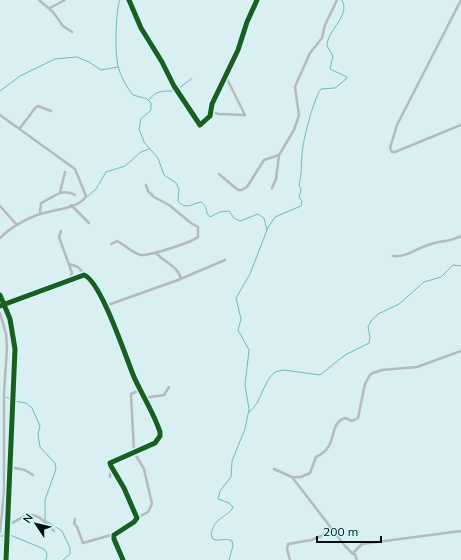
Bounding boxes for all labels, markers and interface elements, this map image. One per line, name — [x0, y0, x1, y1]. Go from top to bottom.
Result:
north arrow — [16, 504, 56, 544]
text: N — [20, 511, 36, 526]
scale bar — [317, 518, 381, 544]
text: 200 m — [323, 524, 358, 539]

